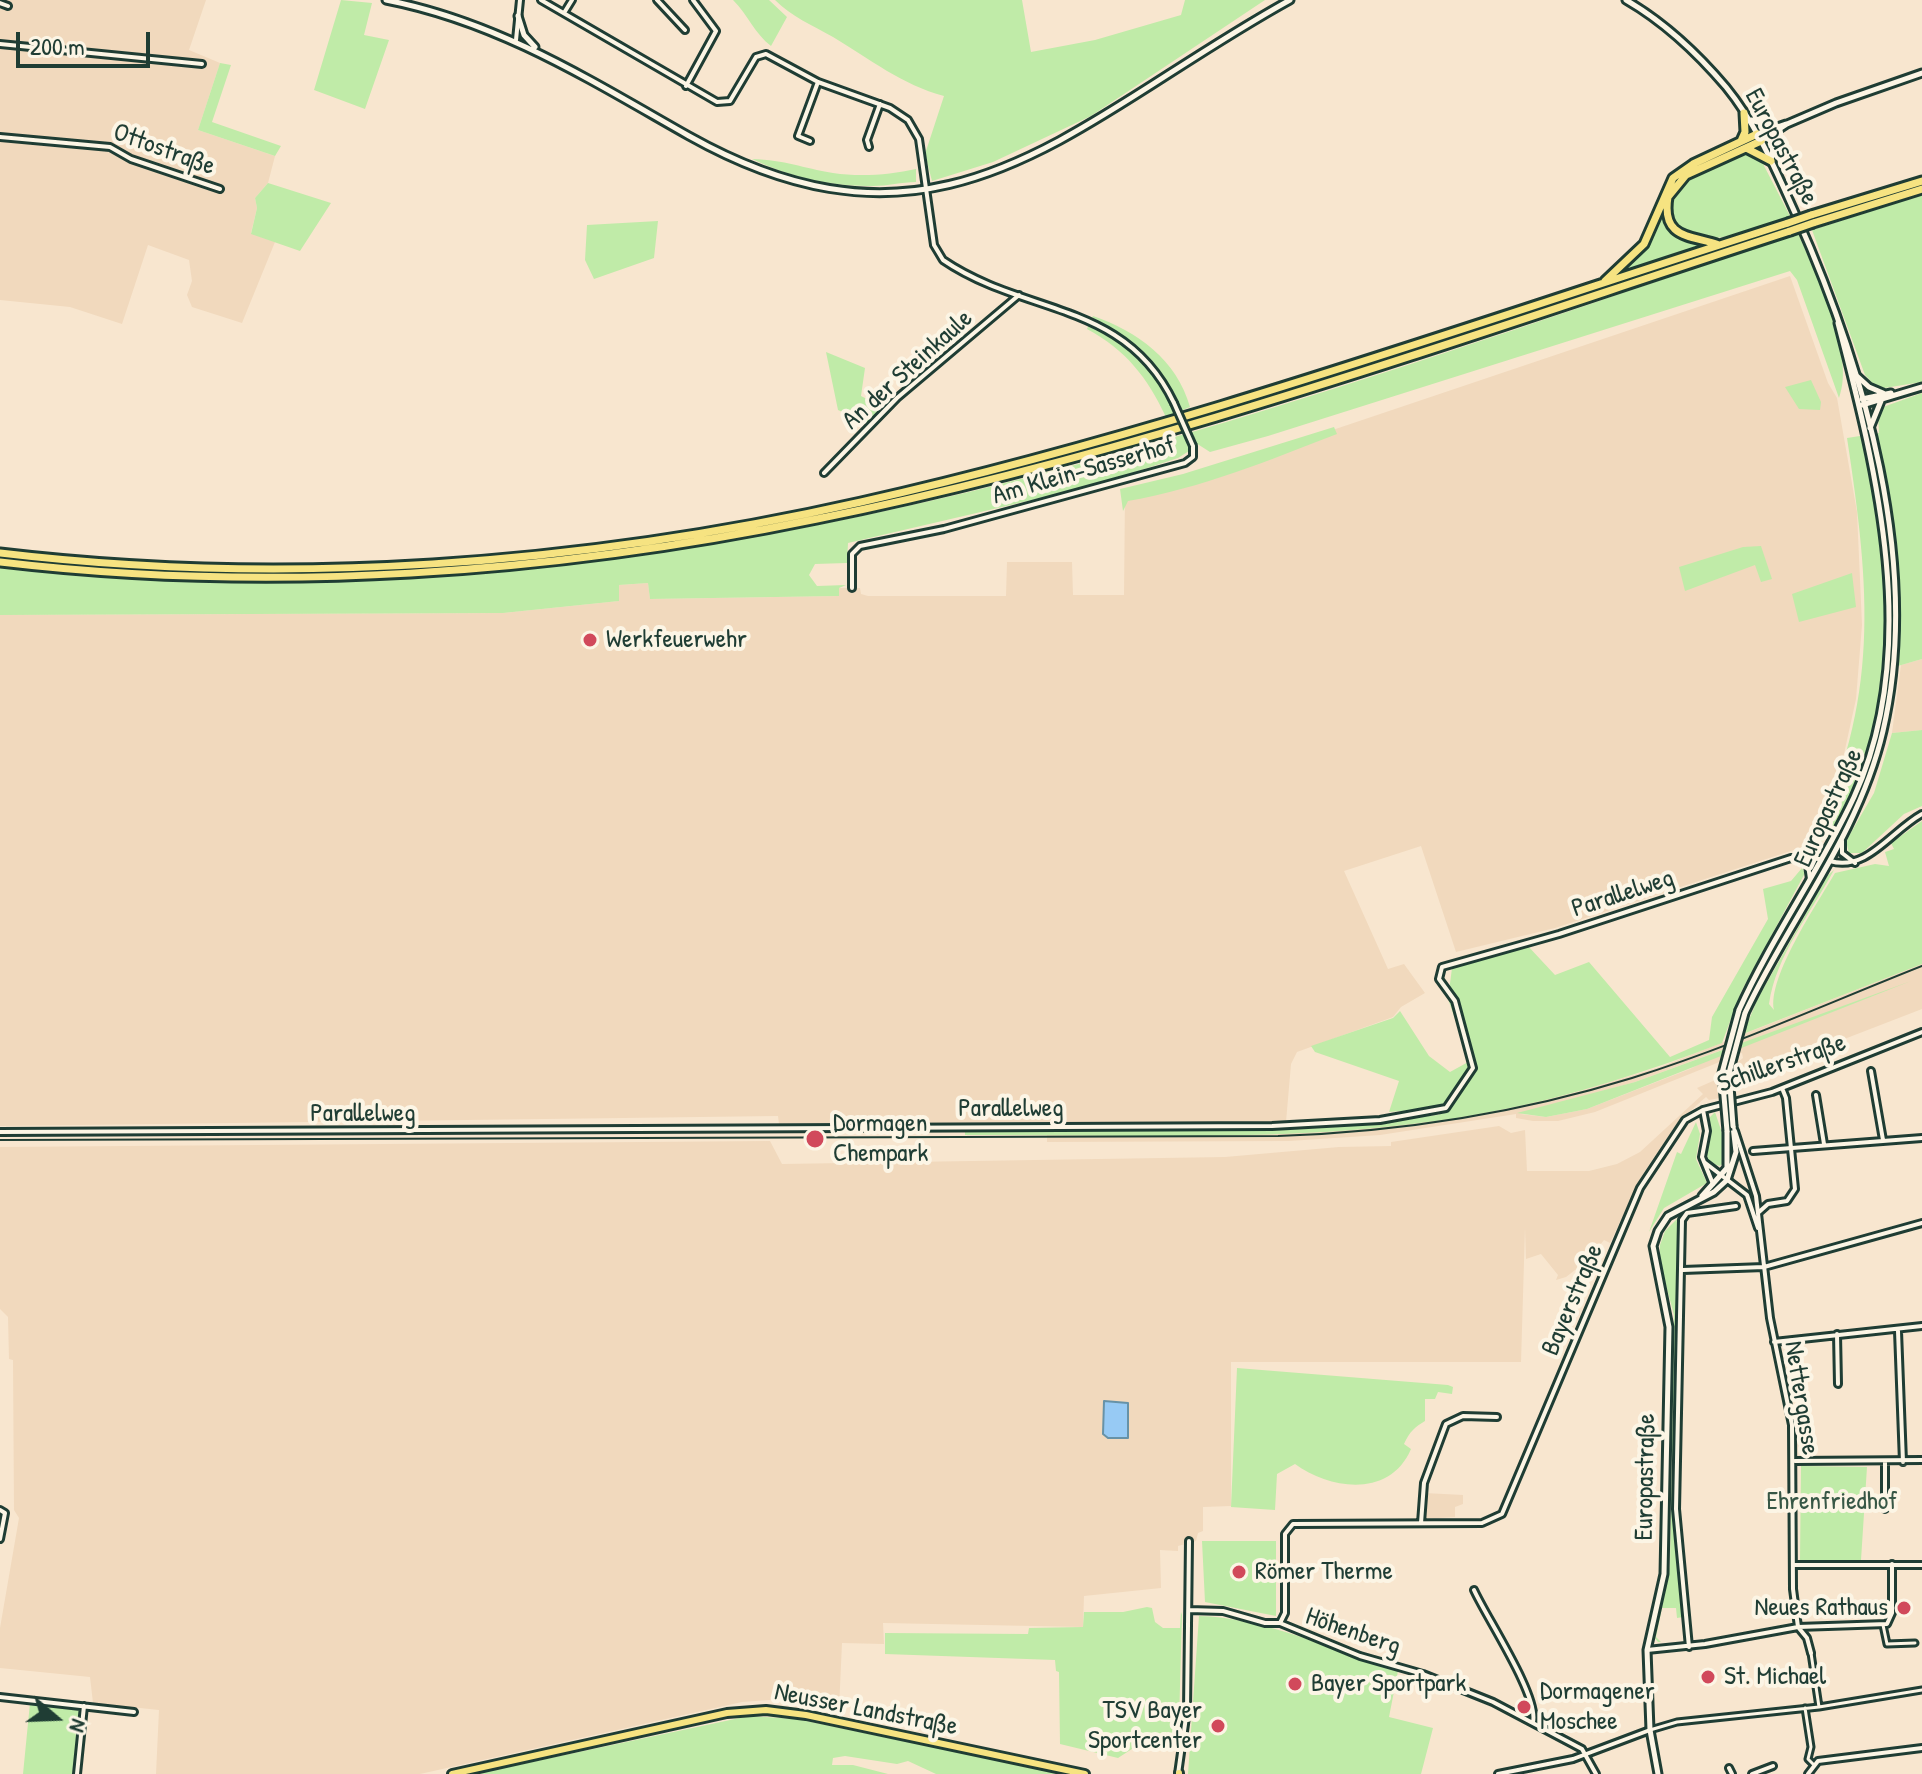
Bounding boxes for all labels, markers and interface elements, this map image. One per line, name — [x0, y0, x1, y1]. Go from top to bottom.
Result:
scale bar — [20, 16, 154, 66]
text: 200 m — [30, 30, 85, 62]
street label: Europastraße — [1737, 84, 1825, 210]
street label: Ottostraße — [109, 117, 219, 183]
street label: An der Steinkaule — [836, 303, 980, 437]
street label: Am Klein-Sasserhof — [989, 430, 1179, 512]
place label: Werkfeuerwehr — [606, 624, 747, 656]
marker: Werkfeuerwehr — [581, 631, 599, 649]
street label: Europastraße — [1788, 744, 1870, 872]
street label: Parallelweg — [1568, 863, 1678, 925]
street label: Schillerstraße — [1714, 1028, 1850, 1100]
street label: Parallelweg — [958, 1093, 1064, 1125]
street label: Parallelweg — [310, 1098, 416, 1130]
place label: Dormagen Chempark — [833, 1108, 928, 1170]
marker: Dormagen Chempark — [804, 1128, 826, 1150]
street label: Bayerstraße — [1536, 1240, 1610, 1360]
street label: Nettergasse — [1777, 1339, 1825, 1457]
street label: Europastraße — [1629, 1413, 1663, 1541]
park label: Ehrenfriedhof — [1767, 1486, 1897, 1518]
place label: Römer Therme — [1255, 1556, 1393, 1588]
marker: Römer Therme — [1230, 1563, 1248, 1581]
place label: Neues Rathaus — [1755, 1592, 1888, 1624]
marker: Neues Rathaus — [1895, 1599, 1913, 1617]
street label: Höhenberg — [1301, 1601, 1405, 1663]
place label: St. Michael — [1724, 1661, 1826, 1693]
place label: Bayer Sportpark — [1311, 1668, 1466, 1700]
marker: St. Michael — [1699, 1668, 1717, 1686]
marker: Bayer Sportpark — [1286, 1675, 1304, 1693]
place label: Dormagener Moschee — [1540, 1676, 1655, 1738]
street label: Neusser Landstraße — [772, 1677, 960, 1743]
north arrow — [16, 1678, 96, 1758]
place label: TSV Bayer Sportcenter — [1088, 1695, 1202, 1756]
marker: Dormagener Moschee — [1515, 1698, 1533, 1716]
text: N — [63, 1715, 95, 1736]
marker: TSV Bayer Sportcenter — [1209, 1717, 1227, 1735]

